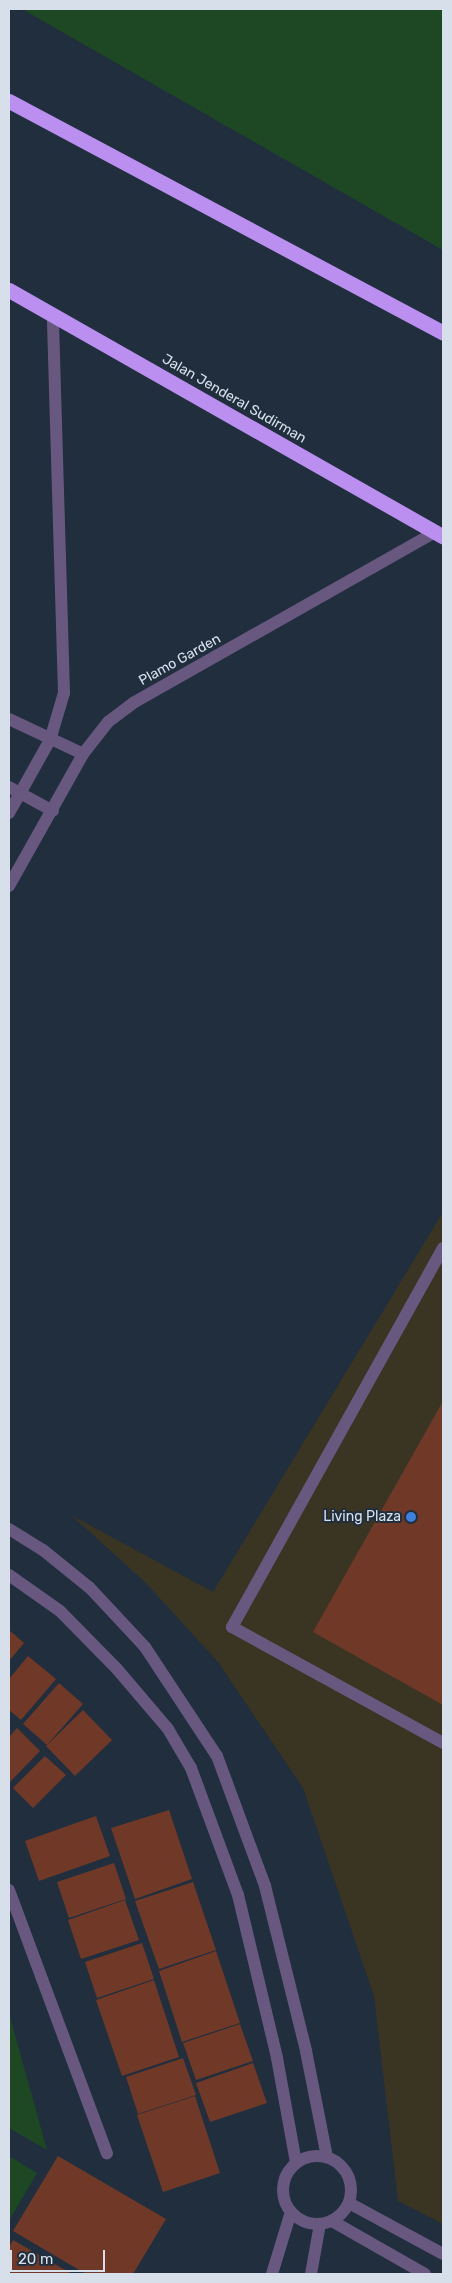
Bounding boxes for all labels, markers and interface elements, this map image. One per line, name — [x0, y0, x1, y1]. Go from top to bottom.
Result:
street label: Jalan Jenderal Sudirman — [159, 351, 309, 447]
street label: Plamo Garden — [136, 631, 224, 689]
place label: Living Plaza — [323, 1509, 401, 1525]
marker: Living Plaza — [405, 1511, 417, 1523]
scale bar — [12, 2240, 108, 2272]
text: 20 m — [18, 2250, 53, 2268]

